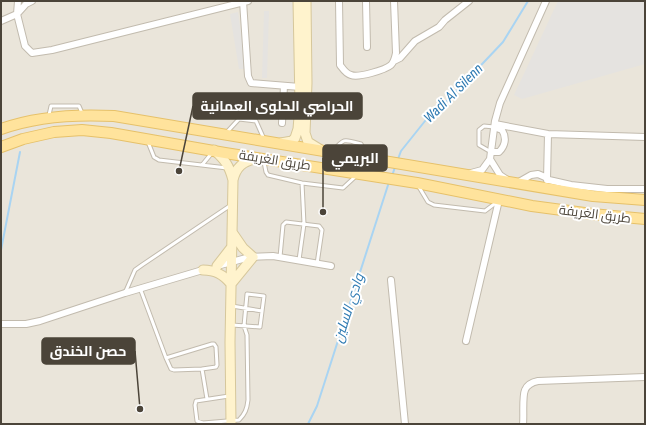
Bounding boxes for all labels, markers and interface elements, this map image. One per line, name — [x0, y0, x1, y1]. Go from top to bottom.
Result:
water label: Wadi Al Silenn — [420, 60, 486, 126]
callout: الحراصي الحلوى العمانية — [193, 93, 362, 119]
text: الحراصي الحلوى العمانية — [201, 98, 353, 117]
callout: البريمي — [323, 145, 387, 171]
street label: طريق الغريفة — [238, 147, 312, 173]
text: البريمي — [331, 150, 379, 170]
street label: طريق الغريفة — [558, 202, 632, 226]
water label: وادي السلين — [329, 270, 371, 346]
callout: حصن الخندق — [42, 338, 135, 364]
text: حصن الخندق — [50, 343, 126, 360]

